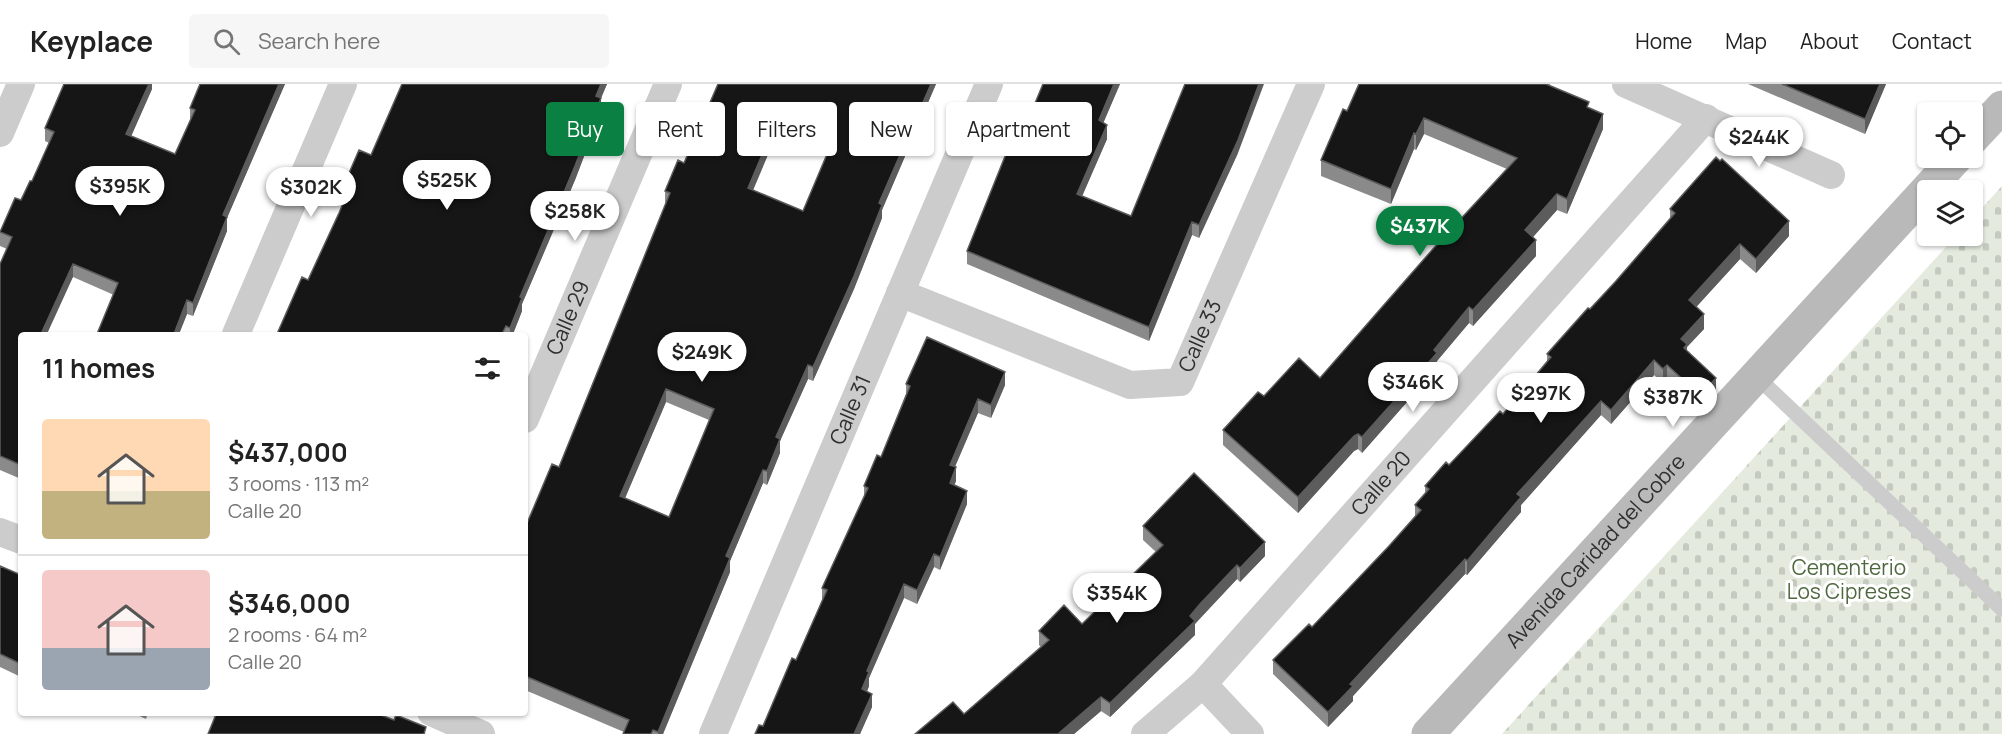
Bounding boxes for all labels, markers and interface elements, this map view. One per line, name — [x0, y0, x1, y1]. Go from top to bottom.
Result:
search box — [189, 14, 609, 68]
text: Keyplace — [30, 22, 153, 60]
icon: search — [210, 25, 243, 58]
text: Search here — [258, 26, 380, 56]
text: Home — [1635, 27, 1692, 55]
text: Map — [1725, 27, 1767, 55]
text: About — [1800, 27, 1859, 55]
text: Contact — [1892, 27, 1972, 55]
chip: Buy — [546, 102, 624, 156]
chip: Rent — [636, 102, 725, 156]
chip: Filters — [737, 102, 837, 156]
chip: New — [849, 102, 934, 156]
chip: Apartment — [946, 102, 1092, 156]
map controls — [1917, 102, 1983, 246]
button: locate — [1917, 102, 1983, 168]
pin: $244K — [1717, 117, 1801, 168]
text: $244K — [1728, 123, 1790, 150]
pin: $525K — [405, 160, 489, 211]
pin: $395K — [78, 166, 162, 217]
text: $525K — [417, 166, 477, 193]
pin: $302K — [269, 167, 353, 218]
text: $395K — [89, 172, 151, 199]
text: $302K — [280, 173, 342, 200]
button: layers — [1917, 180, 1983, 246]
pin: $258K — [533, 191, 617, 242]
text: $258K — [544, 197, 606, 224]
pin: $437K — [1378, 206, 1462, 257]
text: $437K — [1390, 212, 1450, 239]
street label: Calle 29 — [539, 276, 595, 359]
street label: Calle 33 — [1171, 295, 1227, 376]
pin: $249K — [660, 332, 744, 383]
text: $249K — [671, 338, 733, 365]
text: 11 homes — [42, 350, 155, 386]
icon: filters — [471, 352, 504, 385]
pin: $346K — [1371, 362, 1455, 413]
text: $346K — [1382, 368, 1444, 395]
street label: Calle 31 — [823, 371, 877, 449]
pin: $297K — [1499, 373, 1583, 424]
pin: $387K — [1631, 377, 1715, 428]
text: $297K — [1511, 379, 1571, 406]
text: $387K — [1643, 383, 1703, 410]
text: $437,000 — [228, 434, 348, 470]
icon: home — [90, 443, 162, 515]
street label: Calle 20 — [1344, 444, 1417, 521]
street label: Avenida Caridad del Cobre — [1499, 448, 1691, 654]
text: 3 rooms · 113 m² — [228, 470, 369, 497]
text: Calle 20 — [228, 497, 302, 524]
park label: Cementerio Los Cipreses — [1787, 553, 1911, 605]
pin: $354K — [1075, 573, 1159, 624]
text: $354K — [1086, 579, 1148, 606]
text: $346,000 — [228, 585, 351, 621]
icon: home — [90, 594, 162, 666]
text: 2 rooms · 64 m² — [228, 621, 367, 648]
text: Calle 20 — [228, 648, 302, 675]

